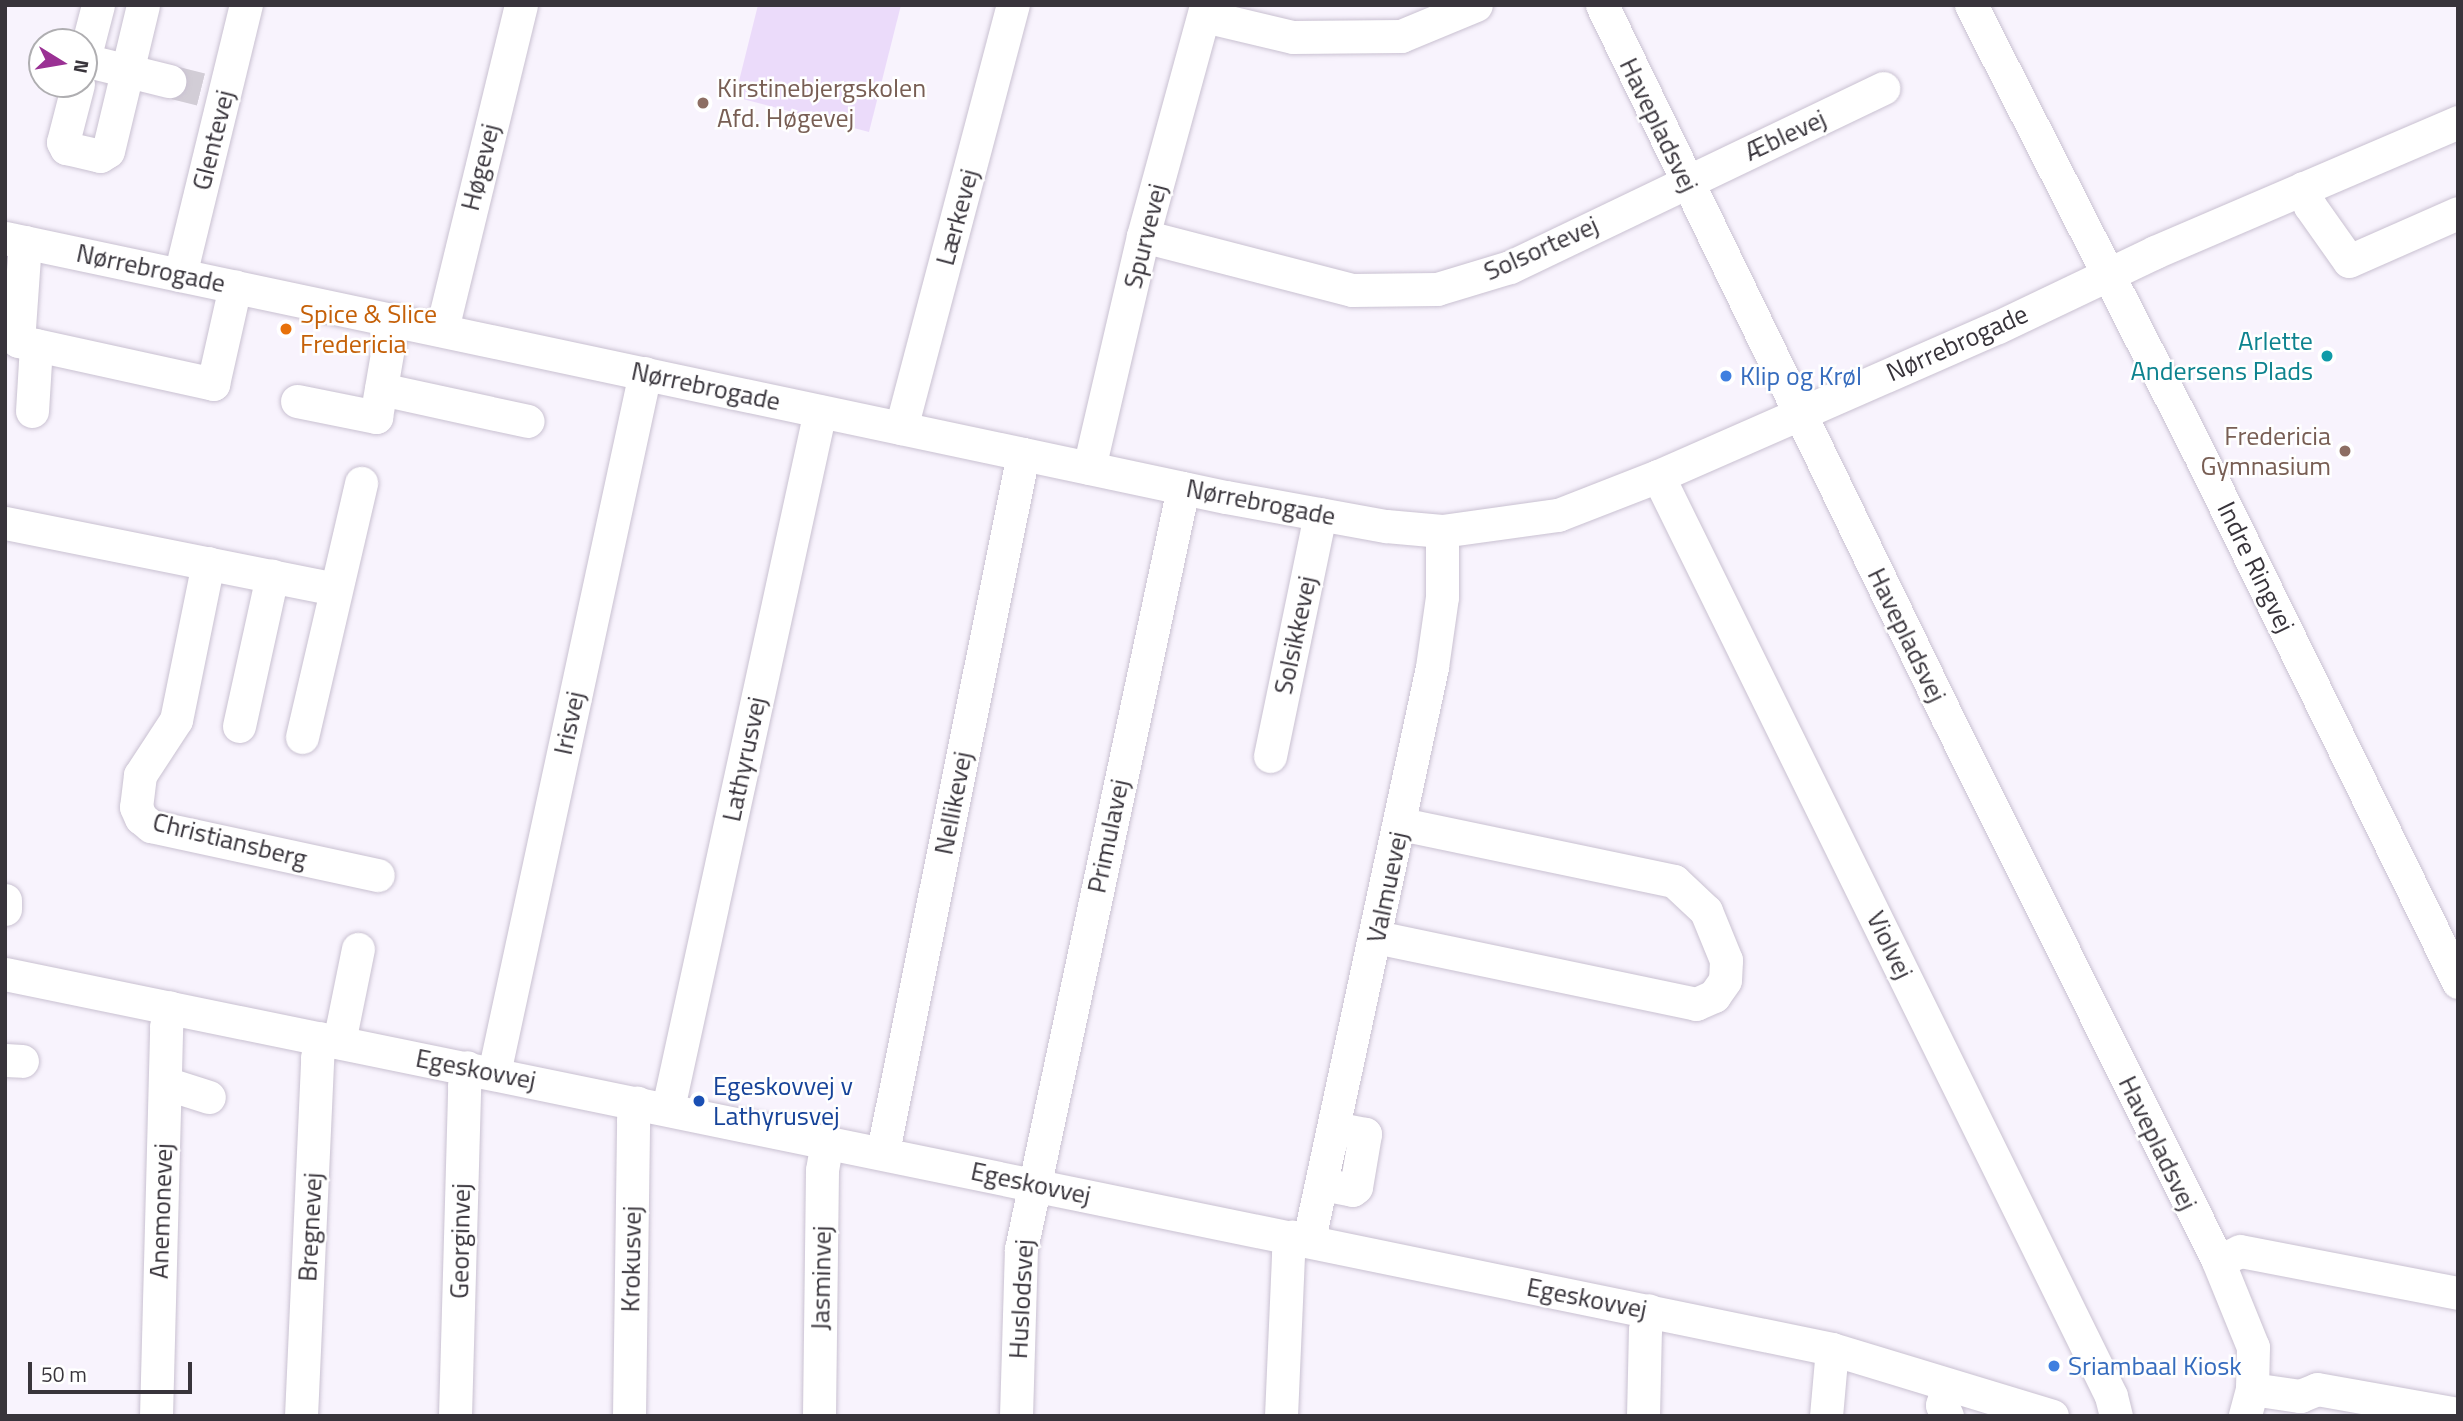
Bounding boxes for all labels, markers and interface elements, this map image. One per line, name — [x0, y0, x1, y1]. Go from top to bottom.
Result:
north arrow — [28, 28, 98, 98]
street label: Havepladsvej — [1613, 53, 1705, 197]
text: N — [67, 57, 98, 76]
place label: Kirstinebjergskolen Afd. Høgevej — [717, 72, 926, 134]
street label: Glentevej — [186, 87, 240, 193]
marker: Kirstinebjergskolen Afd. Høgevej — [695, 95, 711, 111]
street label: Æblevej — [1739, 103, 1831, 167]
street label: Høgevej — [454, 120, 506, 214]
street label: Lærkevej — [929, 165, 985, 269]
street label: Spurvevej — [1117, 180, 1173, 292]
street label: Solsortevej — [1479, 209, 1603, 287]
street label: Nørrebrogade — [74, 237, 228, 299]
place label: Spice & Slice Fredericia — [300, 298, 437, 360]
street label: Nørrebrogade — [1881, 298, 2033, 388]
marker: Spice & Slice Fredericia — [278, 321, 294, 337]
place label: Arlette Andersens Plads — [2130, 325, 2313, 386]
marker: Arlette Andersens Plads — [2319, 348, 2335, 364]
street label: Nørrebrogade — [629, 355, 783, 417]
place label: Klip og Krøl — [1740, 360, 1862, 392]
marker: Klip og Krøl — [1718, 368, 1734, 384]
place label: Fredericia Gymnasium — [2201, 420, 2331, 481]
marker: Fredericia Gymnasium — [2337, 443, 2353, 459]
street label: Nørrebrogade — [1184, 472, 1338, 532]
street label: Indre Ringvej — [2211, 496, 2301, 638]
street label: Havepladsvej — [1861, 563, 1953, 707]
street label: Solsikkevej — [1267, 573, 1323, 697]
street label: Irisvej — [547, 688, 591, 758]
street label: Lathyrusvej — [716, 694, 772, 824]
street label: Nellikevej — [928, 749, 978, 857]
street label: Primulavej — [1081, 776, 1135, 896]
street label: Christiansberg — [150, 806, 310, 874]
street label: Valmuevej — [1360, 828, 1414, 946]
street label: Violvej — [1860, 906, 1920, 984]
street label: Egeskovvej — [413, 1042, 539, 1096]
place label: Egeskovvej v Lathyrusvej — [713, 1070, 853, 1132]
street label: Havepladsvej — [2112, 1071, 2204, 1215]
marker: Egeskovvej v Lathyrusvej — [691, 1093, 707, 1109]
street label: Anemonevej — [143, 1142, 179, 1280]
street label: Egeskovvej — [968, 1155, 1094, 1211]
street label: Bregnevej — [292, 1172, 328, 1282]
street label: Georginvej — [443, 1183, 477, 1299]
street label: Krokusvej — [614, 1206, 648, 1312]
street label: Jasminvej — [804, 1225, 838, 1331]
street label: Huslodsvej — [1002, 1238, 1040, 1360]
street label: Egeskovvej — [1524, 1271, 1650, 1325]
scale bar — [32, 1348, 196, 1392]
place label: Sriambaal Kiosk — [2068, 1350, 2242, 1382]
text: 50 m — [41, 1358, 87, 1390]
marker: Sriambaal Kiosk — [2046, 1358, 2062, 1374]

